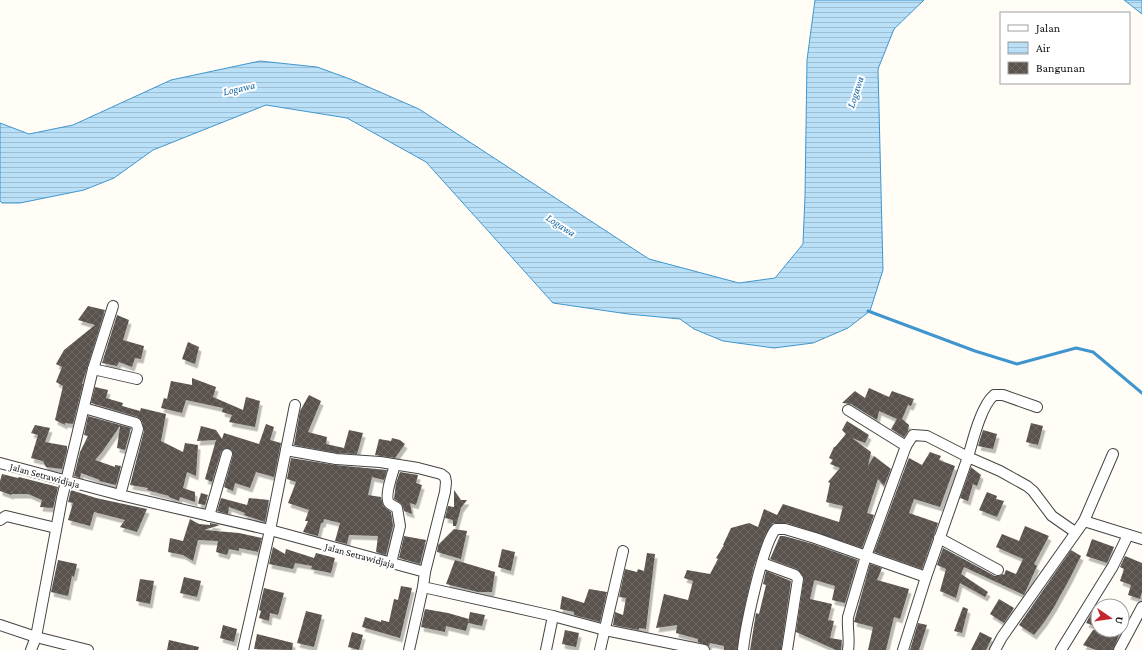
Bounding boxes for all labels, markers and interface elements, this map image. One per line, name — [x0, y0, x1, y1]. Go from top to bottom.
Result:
legend — [1000, 12, 1130, 84]
text: Jalan — [1035, 21, 1061, 35]
text: Air — [1036, 41, 1051, 55]
text: Bangunan — [1036, 61, 1086, 75]
water label: Logawa — [844, 75, 867, 110]
water label: Logawa — [222, 79, 256, 98]
water label: Logawa — [544, 211, 578, 240]
street label: Jalan Setrawidjaja — [8, 461, 81, 491]
street label: Jalan Setrawidjaja — [323, 541, 396, 571]
north arrow — [1090, 598, 1130, 638]
text: U — [1113, 615, 1126, 626]

